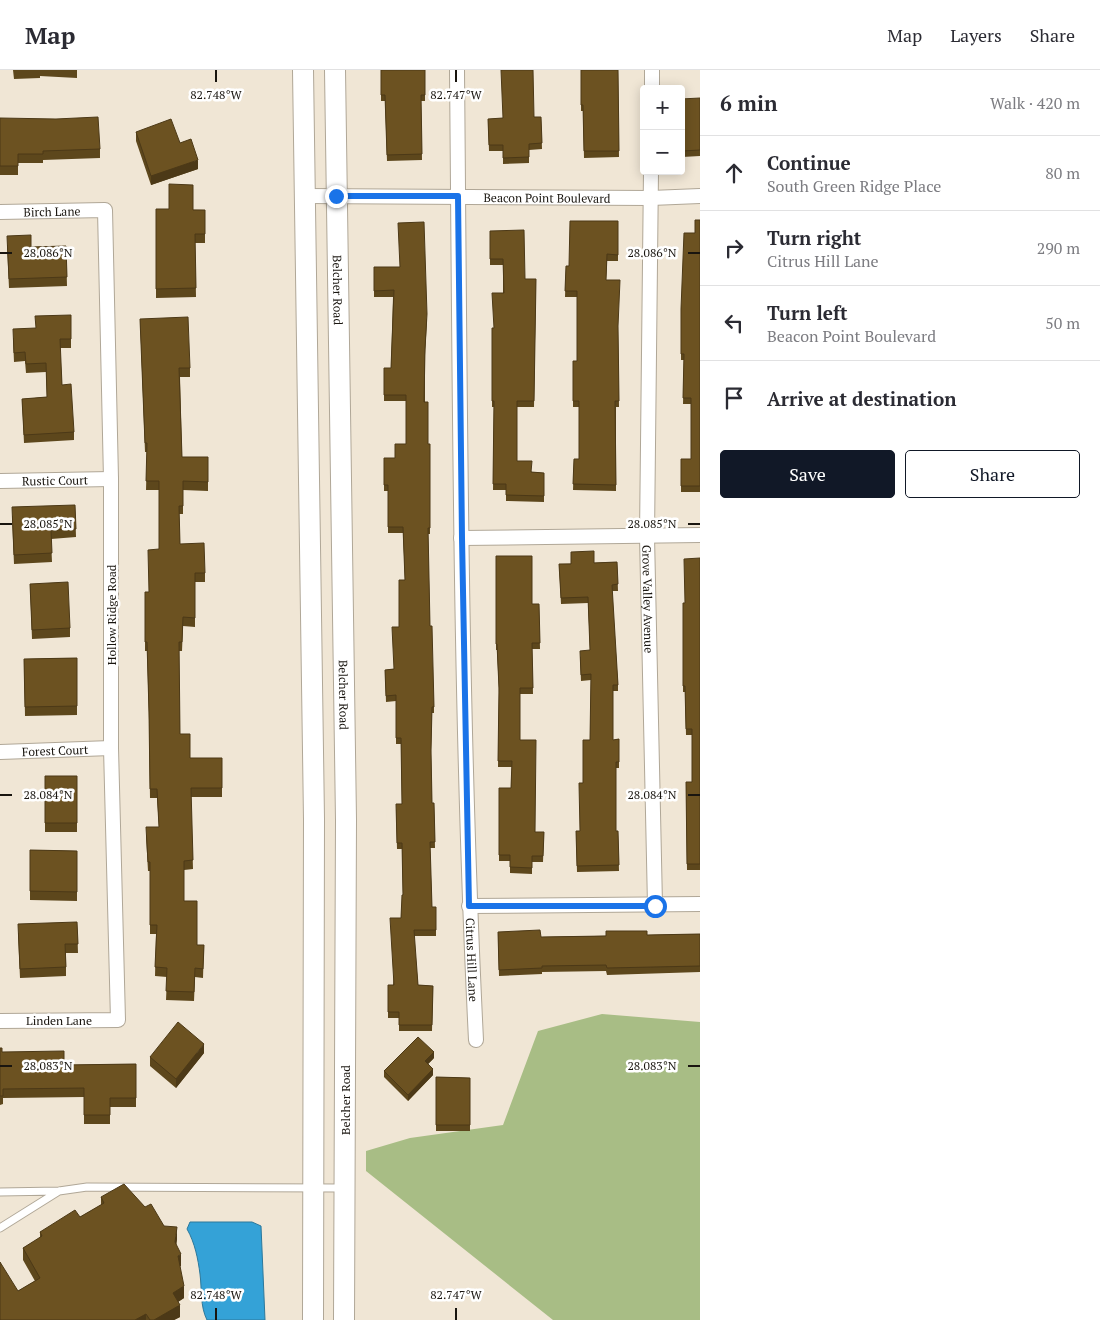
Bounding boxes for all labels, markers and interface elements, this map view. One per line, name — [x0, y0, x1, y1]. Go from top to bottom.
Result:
text: Map — [25, 19, 75, 51]
text: Map — [887, 23, 922, 47]
text: Layers — [950, 23, 1002, 47]
text: Share — [1030, 23, 1075, 47]
map controls — [640, 85, 685, 175]
button: + — [640, 85, 685, 130]
text: 82.748°W — [190, 87, 243, 102]
text: 82.747°W — [430, 87, 483, 102]
text: 6 min — [720, 89, 777, 117]
text: Walk · 420 m — [990, 92, 1080, 114]
button: − — [640, 130, 685, 175]
text: Continue — [767, 150, 851, 175]
icon: ahead — [720, 159, 748, 187]
text: 80 m — [1045, 162, 1080, 184]
text: South Green Ridge Place — [767, 175, 941, 197]
route end — [325, 185, 348, 208]
street label: Beacon Point Boulevard — [483, 190, 611, 205]
street label: Birch Lane — [23, 203, 81, 219]
text: Turn right — [767, 225, 861, 250]
icon: right — [720, 234, 748, 262]
text: 290 m — [1037, 237, 1080, 259]
text: 28.086°N — [23, 245, 73, 260]
text: 28.086°N — [627, 245, 677, 260]
text: Citrus Hill Lane — [767, 250, 879, 272]
street label: Belcher Road — [330, 255, 346, 325]
text: Turn left — [767, 300, 848, 325]
icon: left — [720, 309, 748, 337]
text: 50 m — [1045, 312, 1080, 334]
text: Beacon Point Boulevard — [767, 325, 936, 347]
icon: arrive — [720, 384, 748, 412]
text: Arrive at destination — [767, 386, 956, 411]
button: Save — [720, 450, 895, 498]
button: Share — [905, 450, 1080, 498]
street label: Rustic Court — [22, 472, 89, 488]
text: 28.085°N — [23, 516, 73, 531]
text: 28.085°N — [627, 516, 677, 531]
street label: Grove Valley Avenue — [640, 545, 657, 653]
street label: Hollow Ridge Road — [104, 564, 119, 665]
street label: Belcher Road — [336, 660, 352, 730]
street label: Forest Court — [21, 741, 89, 759]
text: 28.084°N — [23, 787, 73, 802]
text: 28.084°N — [627, 787, 677, 802]
route start — [644, 895, 667, 918]
street label: Citrus Hill Lane — [463, 918, 482, 1002]
street label: Linden Lane — [26, 1013, 92, 1028]
text: 28.083°N — [23, 1058, 73, 1073]
text: 28.083°N — [627, 1058, 677, 1073]
street label: Belcher Road — [338, 1065, 353, 1135]
text: 82.748°W — [190, 1287, 243, 1302]
text: 82.747°W — [430, 1287, 483, 1302]

